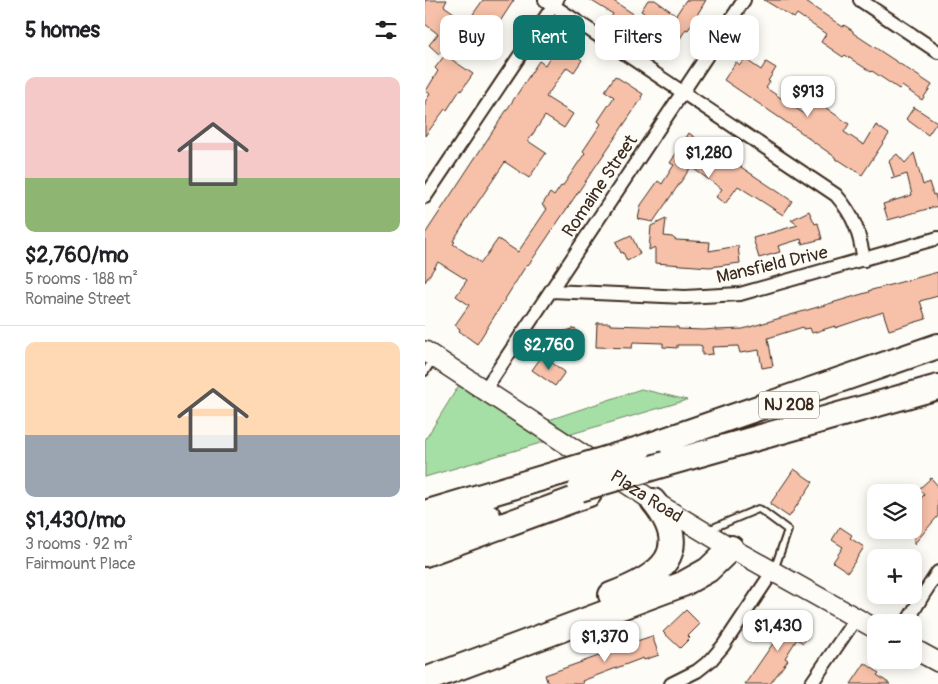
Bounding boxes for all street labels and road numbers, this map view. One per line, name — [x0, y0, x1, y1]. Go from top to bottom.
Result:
street label: Romaine Street — [557, 130, 643, 242]
street label: Mansfield Drive — [714, 241, 830, 289]
road number: NJ 208 — [759, 392, 819, 418]
street label: Plaza Road — [606, 465, 687, 528]

